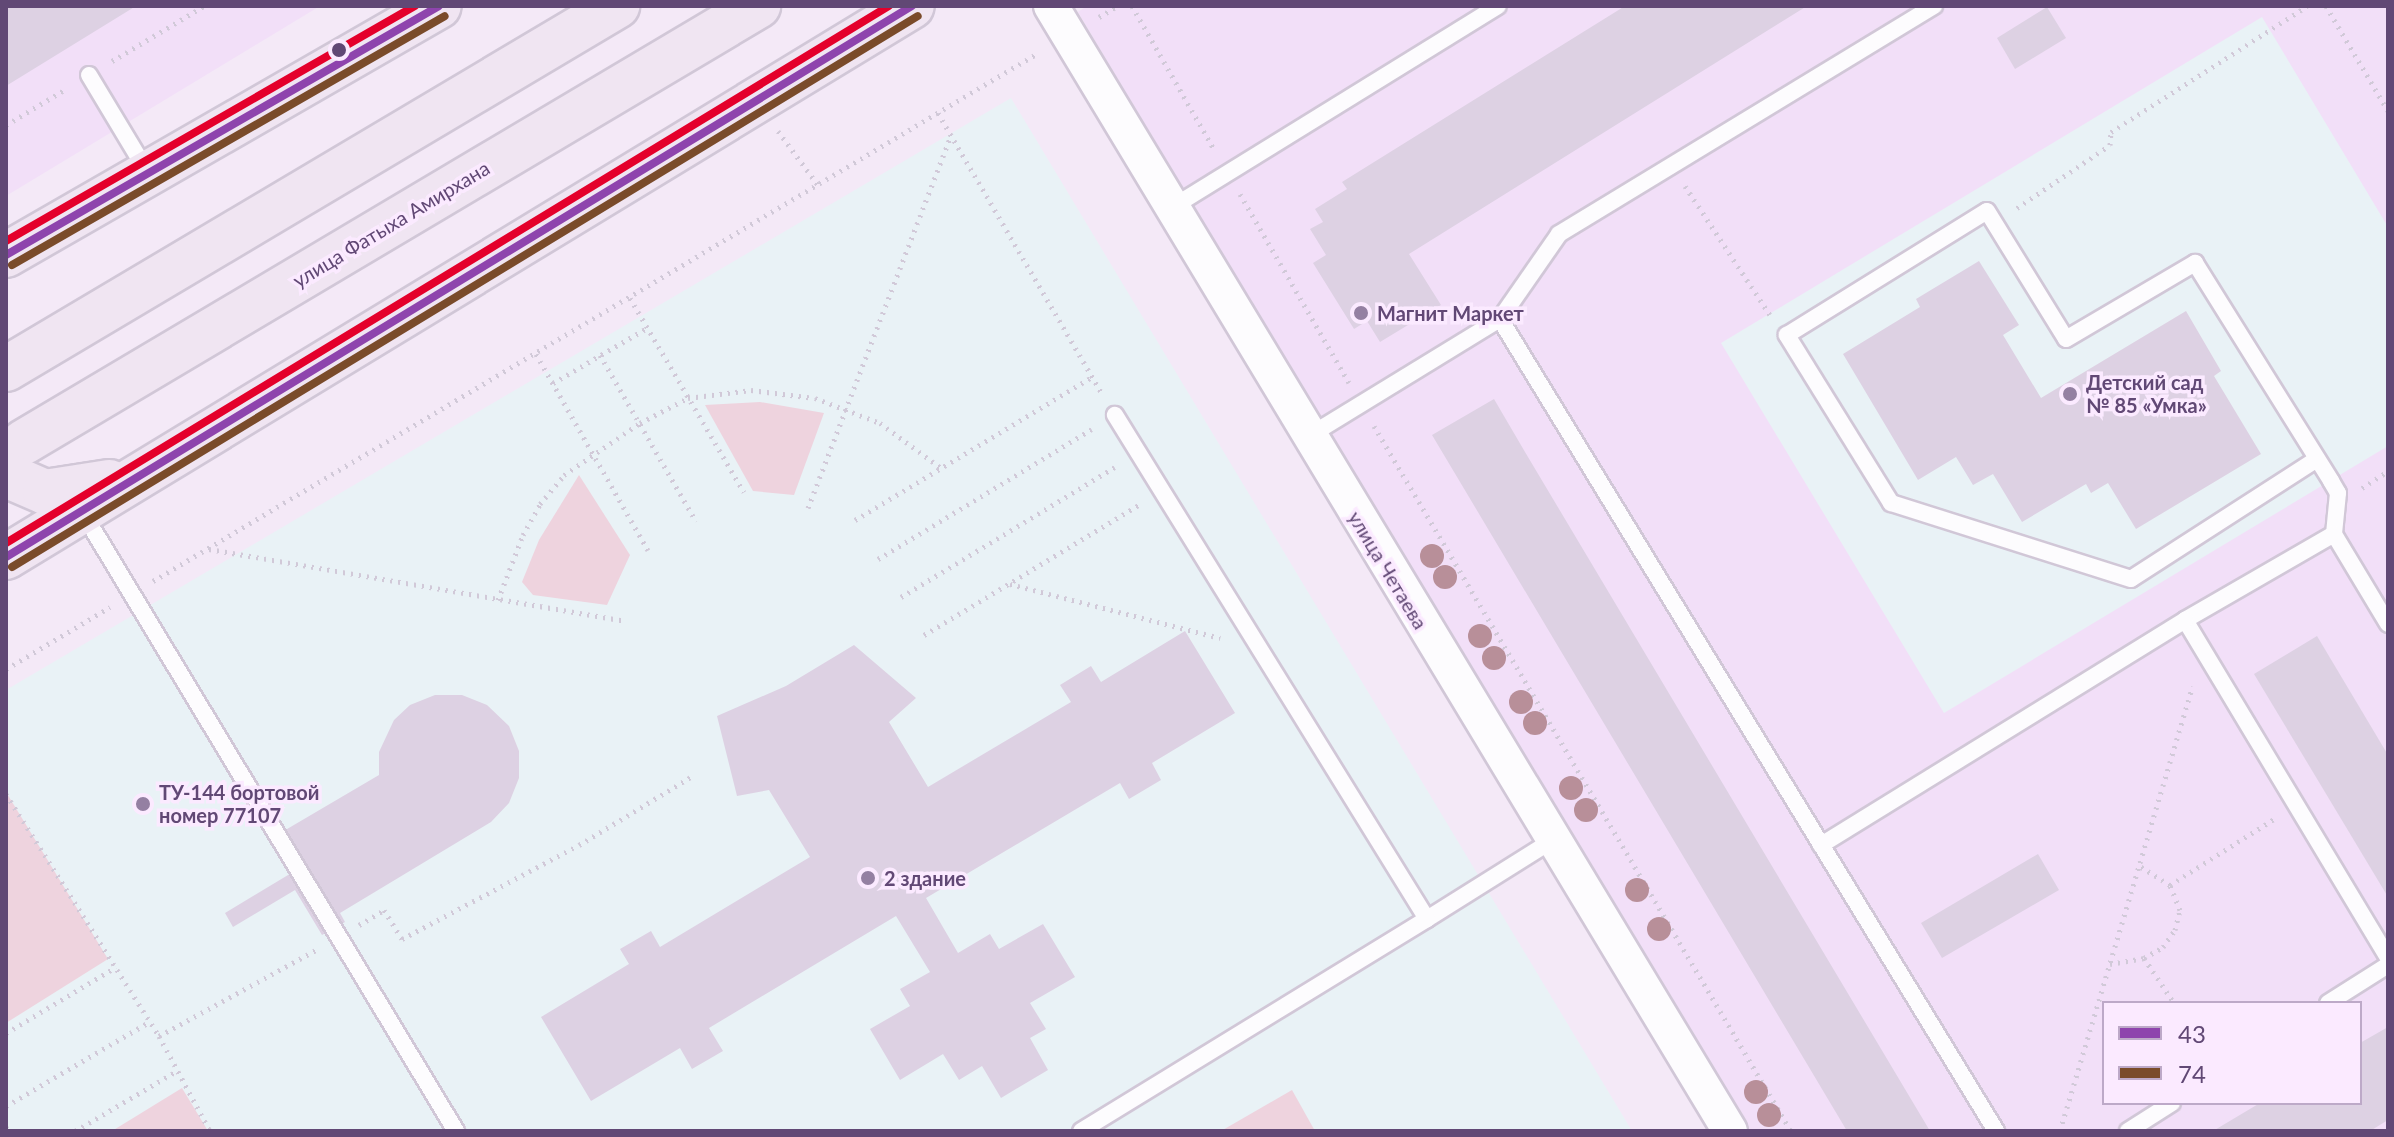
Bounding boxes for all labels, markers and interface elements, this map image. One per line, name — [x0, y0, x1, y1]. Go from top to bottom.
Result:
unlabelled marker — [331, 42, 347, 58]
street label: улица Фатыха Амирхана — [288, 156, 494, 292]
place label: Магнит Маркет — [1377, 301, 1524, 325]
marker: Магнит Маркет — [1352, 304, 1370, 322]
place label: Детский сад № 85 «Умка» — [2086, 370, 2207, 417]
marker: Детский сад № 85 «Умка» — [2061, 385, 2079, 403]
street label: улица Четаева — [1343, 507, 1433, 633]
place label: ТУ-144 бортовой номер 77107 — [159, 780, 319, 827]
marker: ТУ-144 бортовой номер 77107 — [134, 795, 152, 813]
place label: 2 здание — [884, 866, 966, 890]
marker: 2 здание — [859, 869, 877, 887]
legend — [2102, 1001, 2362, 1105]
text: 43 — [2178, 1019, 2206, 1048]
text: 74 — [2178, 1059, 2206, 1088]

